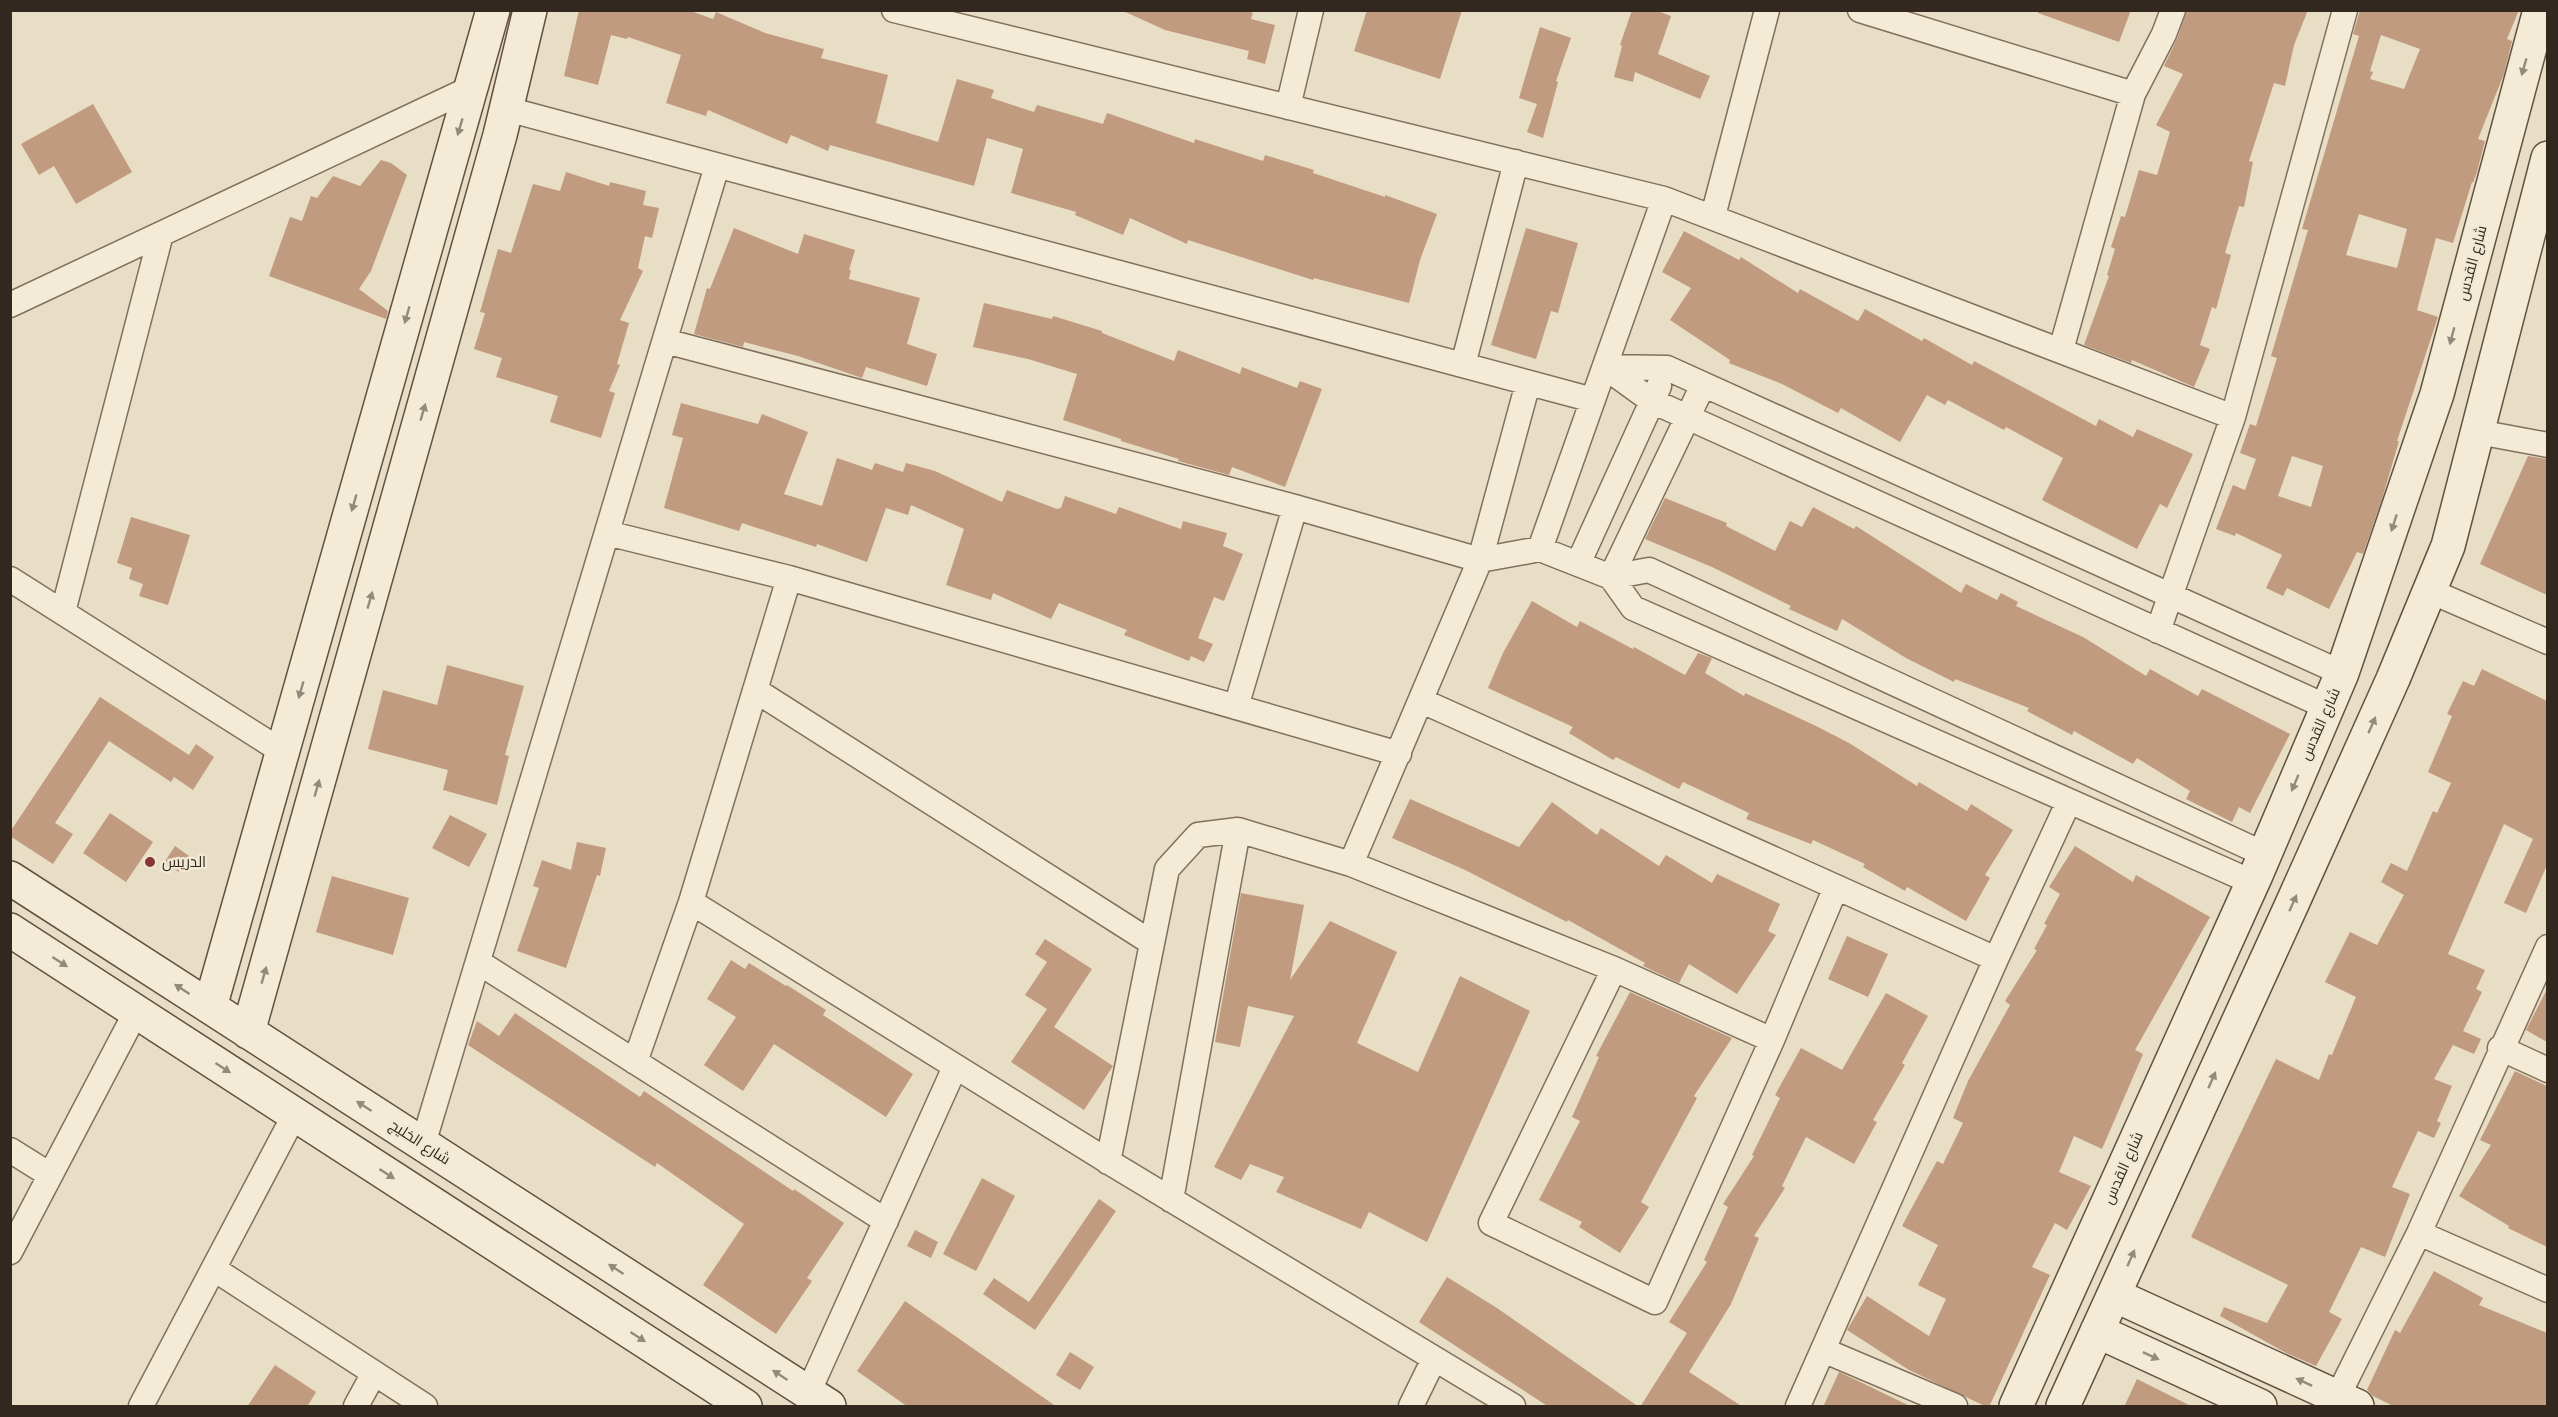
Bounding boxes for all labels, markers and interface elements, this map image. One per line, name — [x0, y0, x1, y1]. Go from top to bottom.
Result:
one-way arrow — [2519, 58, 2528, 76]
one-way arrow — [455, 119, 464, 137]
street label: شارع القدس — [2452, 223, 2493, 303]
one-way arrow — [402, 306, 411, 324]
one-way arrow — [2447, 328, 2456, 346]
one-way arrow — [418, 403, 428, 421]
one-way arrow — [349, 494, 358, 512]
one-way arrow — [2389, 514, 2399, 532]
one-way arrow — [366, 591, 375, 609]
one-way arrow — [296, 681, 305, 699]
street label: شارع القدس — [2295, 685, 2346, 764]
one-way arrow — [2368, 716, 2377, 733]
one-way arrow — [2289, 774, 2299, 792]
one-way arrow — [313, 778, 322, 796]
place label: الدريس — [162, 852, 206, 872]
marker: الدريس — [143, 855, 157, 869]
one-way arrow — [2288, 894, 2297, 911]
one-way arrow — [51, 956, 68, 967]
one-way arrow — [260, 966, 269, 984]
one-way arrow — [174, 984, 191, 995]
one-way arrow — [215, 1062, 231, 1073]
one-way arrow — [2207, 1071, 2217, 1089]
one-way arrow — [356, 1101, 372, 1112]
street label: شارع الخليج — [385, 1115, 454, 1170]
street label: شارع القدس — [2098, 1129, 2149, 1208]
one-way arrow — [379, 1168, 395, 1179]
one-way arrow — [2127, 1249, 2136, 1266]
one-way arrow — [608, 1264, 624, 1275]
one-way arrow — [630, 1332, 647, 1343]
one-way arrow — [2142, 1351, 2160, 1361]
one-way arrow — [772, 1369, 788, 1380]
one-way arrow — [2295, 1378, 2312, 1387]

